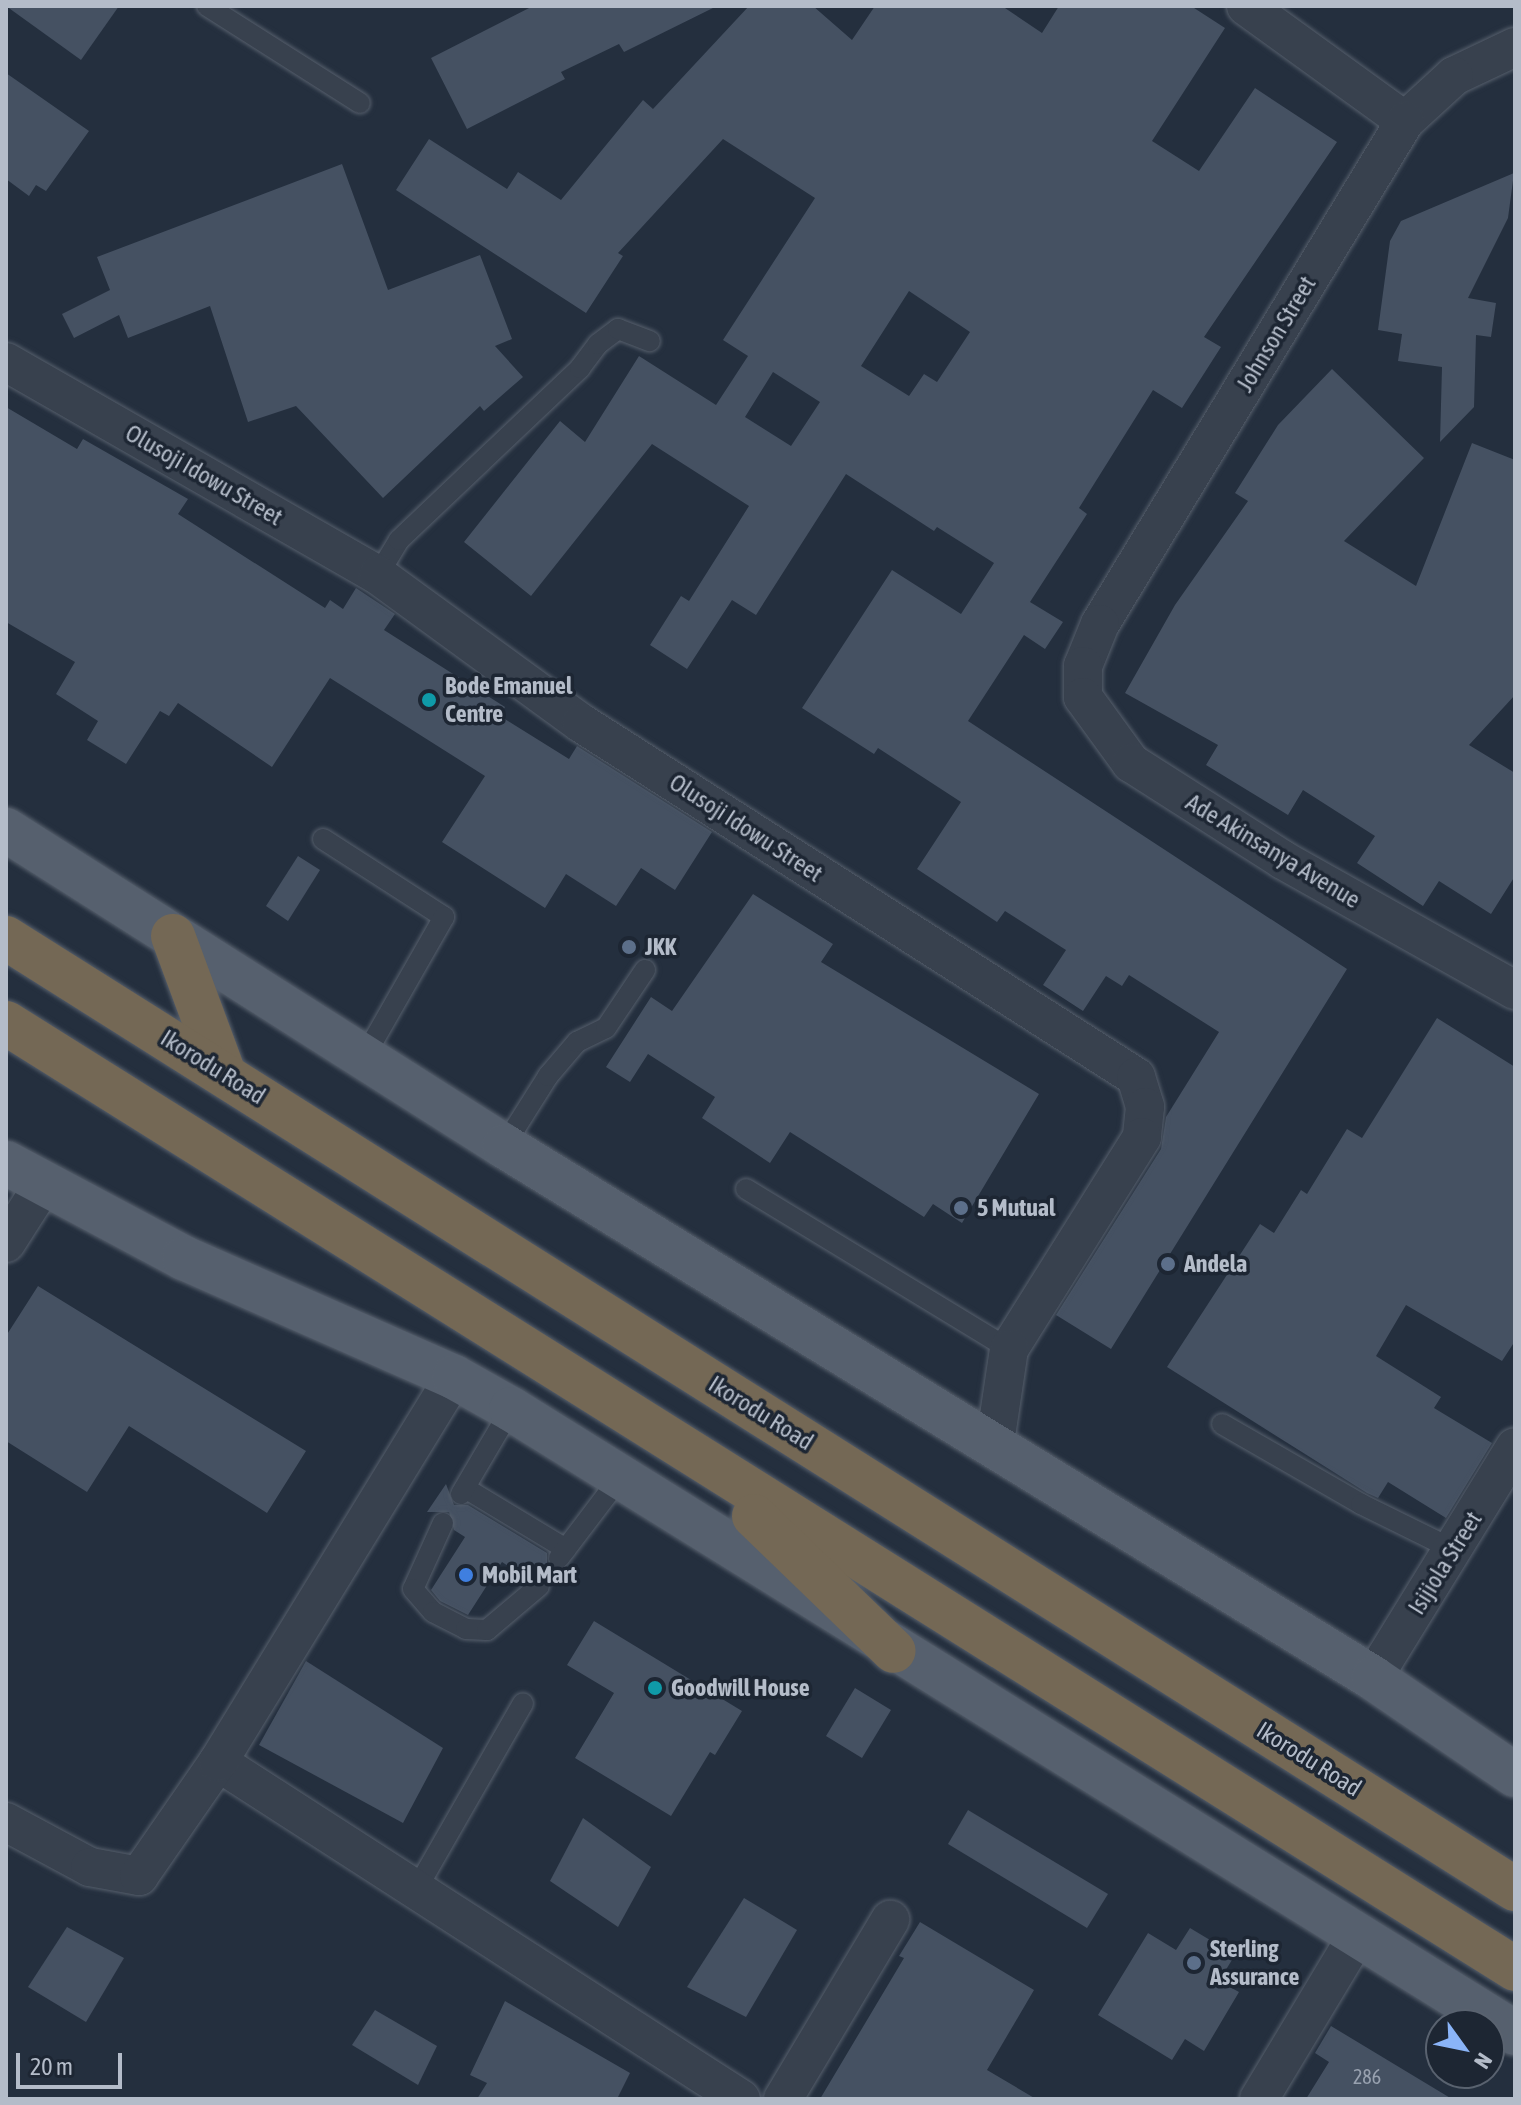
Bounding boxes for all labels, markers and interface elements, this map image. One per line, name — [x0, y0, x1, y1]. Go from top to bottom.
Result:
street label: Johnson Street — [1230, 271, 1322, 397]
street label: Olusoji Idowu Street — [120, 418, 288, 532]
place label: Bode Emanuel Centre — [445, 672, 572, 728]
marker: Bode Emanuel Centre — [420, 691, 438, 709]
street label: Olusoji Idowu Street — [664, 768, 828, 888]
street label: Ade Akinsanya Avenue — [1181, 788, 1365, 914]
place label: JKK — [645, 933, 676, 961]
marker: JKK — [620, 938, 638, 956]
street label: Ikorodu Road — [155, 1024, 271, 1110]
place label: 5 Mutual — [977, 1194, 1055, 1222]
marker: 5 Mutual — [952, 1199, 970, 1217]
place label: Andela — [1184, 1250, 1247, 1278]
marker: Andela — [1159, 1255, 1177, 1273]
street label: Ikorodu Road — [703, 1370, 819, 1456]
street label: Isijiola Street — [1402, 1506, 1488, 1620]
place label: Mobil Mart — [482, 1561, 577, 1589]
marker: Mobil Mart — [457, 1566, 475, 1584]
place label: Goodwill House — [671, 1674, 810, 1702]
marker: Goodwill House — [646, 1679, 664, 1697]
street label: Ikorodu Road — [1251, 1716, 1367, 1802]
place label: Sterling Assurance — [1210, 1935, 1299, 1991]
marker: Sterling Assurance — [1185, 1954, 1203, 1972]
north arrow — [1425, 2009, 1505, 2089]
scale bar — [20, 2037, 126, 2087]
text: N — [1469, 2048, 1498, 2074]
text: 20 m — [30, 2053, 73, 2080]
house number: 286 — [1353, 2064, 1381, 2088]

